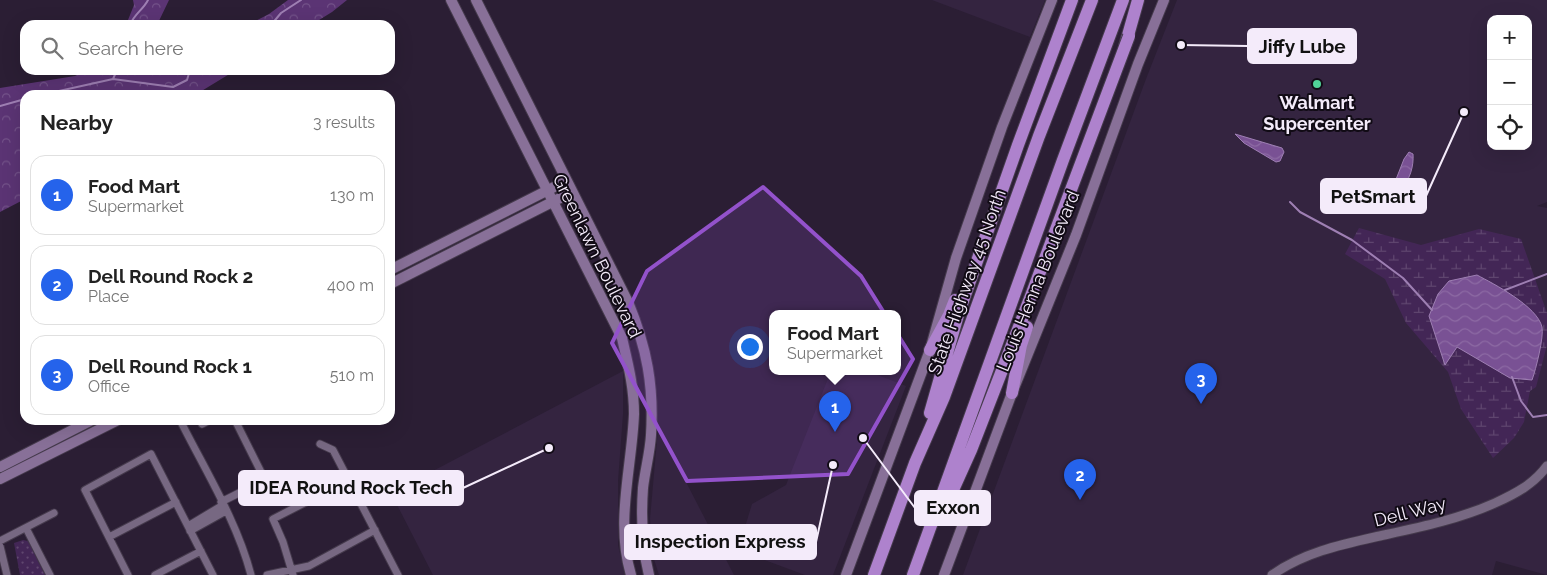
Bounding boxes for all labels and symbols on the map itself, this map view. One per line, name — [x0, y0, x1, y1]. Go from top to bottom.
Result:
callout: Jiffy Lube — [1248, 29, 1356, 63]
text: Jiffy Lube — [1258, 35, 1346, 57]
marker: Walmart Supercenter — [1311, 78, 1323, 90]
place label: Walmart Supercenter — [1263, 92, 1371, 134]
street label: Greenlawn Boulevard — [549, 170, 646, 341]
callout: PetSmart — [1321, 179, 1426, 213]
text: PetSmart — [1330, 185, 1416, 207]
street label: State Highway 45 North — [923, 186, 1010, 377]
street label: Louis Henna Boulevard — [992, 187, 1083, 374]
your location — [737, 334, 763, 360]
pin: 3 — [1185, 363, 1217, 404]
pin: 1 — [819, 391, 851, 432]
pin: 2 — [1064, 459, 1096, 500]
callout: IDEA Round Rock Tech — [239, 471, 463, 505]
text: IDEA Round Rock Tech — [249, 476, 453, 498]
callout: Exxon — [915, 491, 990, 525]
street label: Dell Way — [1372, 492, 1448, 531]
text: Exxon — [926, 496, 980, 518]
callout: Inspection Express — [625, 525, 816, 559]
text: Inspection Express — [634, 530, 806, 552]

